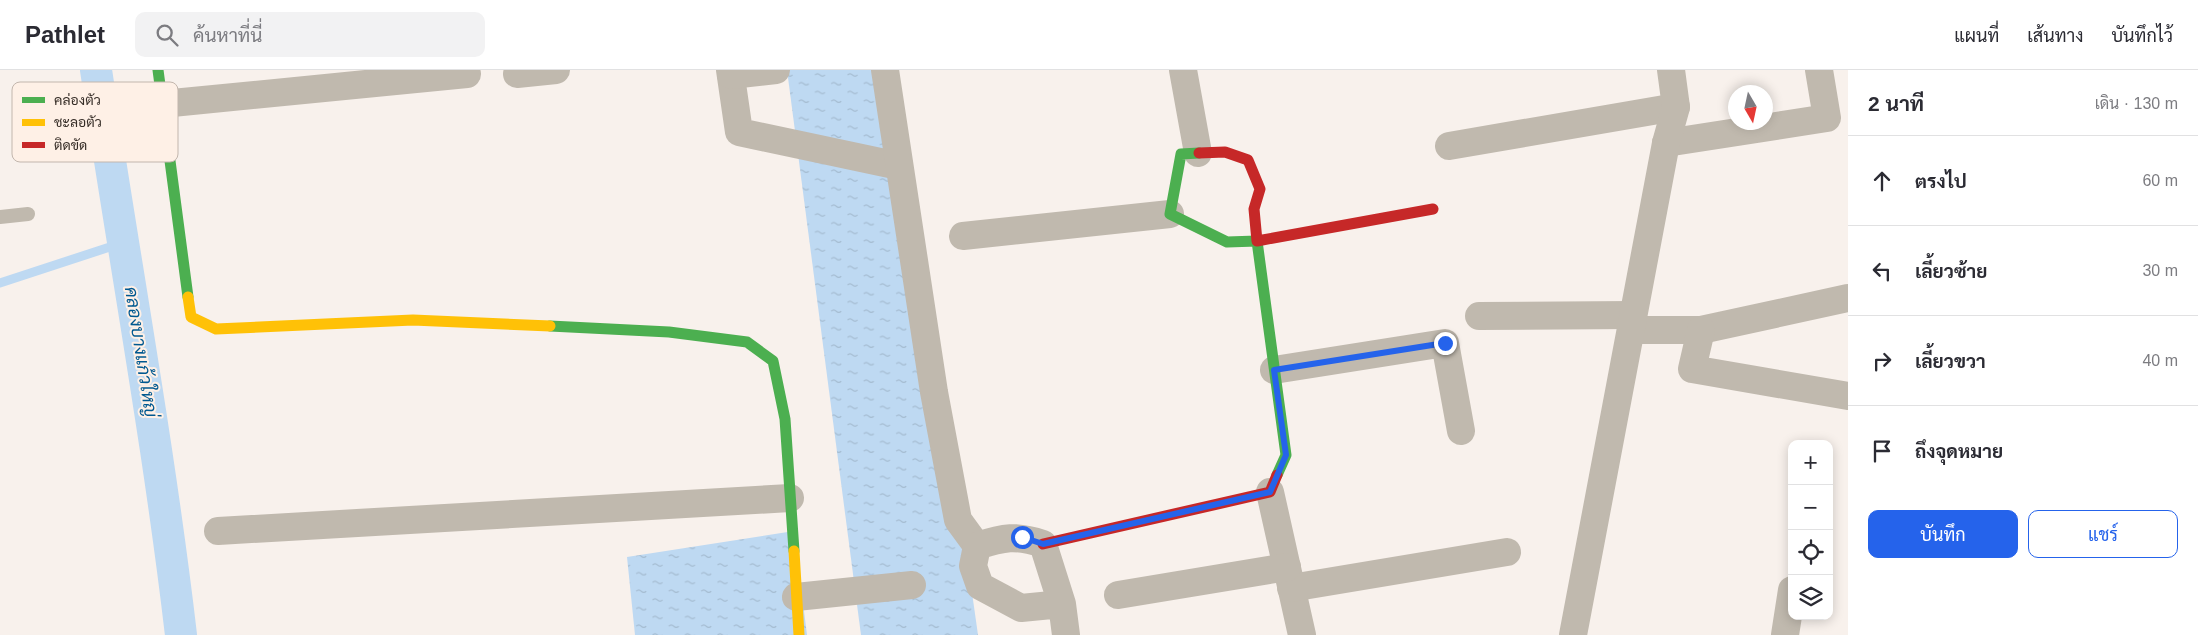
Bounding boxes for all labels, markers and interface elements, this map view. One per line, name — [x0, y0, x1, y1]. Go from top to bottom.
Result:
search box — [135, 12, 485, 57]
text: Pathlet — [25, 21, 105, 48]
icon: search — [153, 21, 181, 49]
text: ค้นหาที่นี่ — [193, 25, 262, 46]
text: แผนที่ — [1954, 26, 1999, 46]
text: เส้นทาง — [2027, 26, 2083, 46]
text: บันทึกไว้ — [2111, 26, 2173, 46]
legend — [12, 82, 178, 162]
north arrow — [1728, 85, 1773, 130]
text: คล่องตัว — [54, 92, 101, 108]
text: 2 นาที — [1868, 92, 1924, 115]
text: เดิน · 130 m — [2095, 95, 2178, 112]
text: ชะลอตัว — [54, 114, 102, 130]
text: ติดขัด — [54, 137, 87, 153]
icon: ahead — [1868, 167, 1896, 195]
text: ตรงไป — [1915, 171, 1967, 192]
text: 60 m — [2142, 172, 2178, 189]
icon: left — [1868, 257, 1896, 285]
text: เลี้ยวซ้าย — [1915, 261, 1987, 282]
text: 30 m — [2142, 262, 2178, 279]
water label: คลองบางแก้วใหญ่ — [120, 285, 164, 420]
route end — [1434, 332, 1457, 355]
icon: right — [1868, 347, 1896, 375]
text: เลี้ยวขวา — [1915, 351, 1986, 372]
text: 40 m — [2142, 352, 2178, 369]
icon: arrive — [1868, 437, 1896, 465]
map controls — [1788, 440, 1833, 620]
button: + — [1788, 440, 1833, 485]
text: ถึงจุดหมาย — [1915, 441, 2003, 462]
button: − — [1788, 485, 1833, 530]
button: บันทึก — [1868, 510, 2018, 558]
button: แชร์ — [2028, 510, 2178, 558]
route start — [1011, 526, 1034, 549]
button: locate — [1788, 530, 1833, 575]
button: layers — [1788, 575, 1833, 620]

